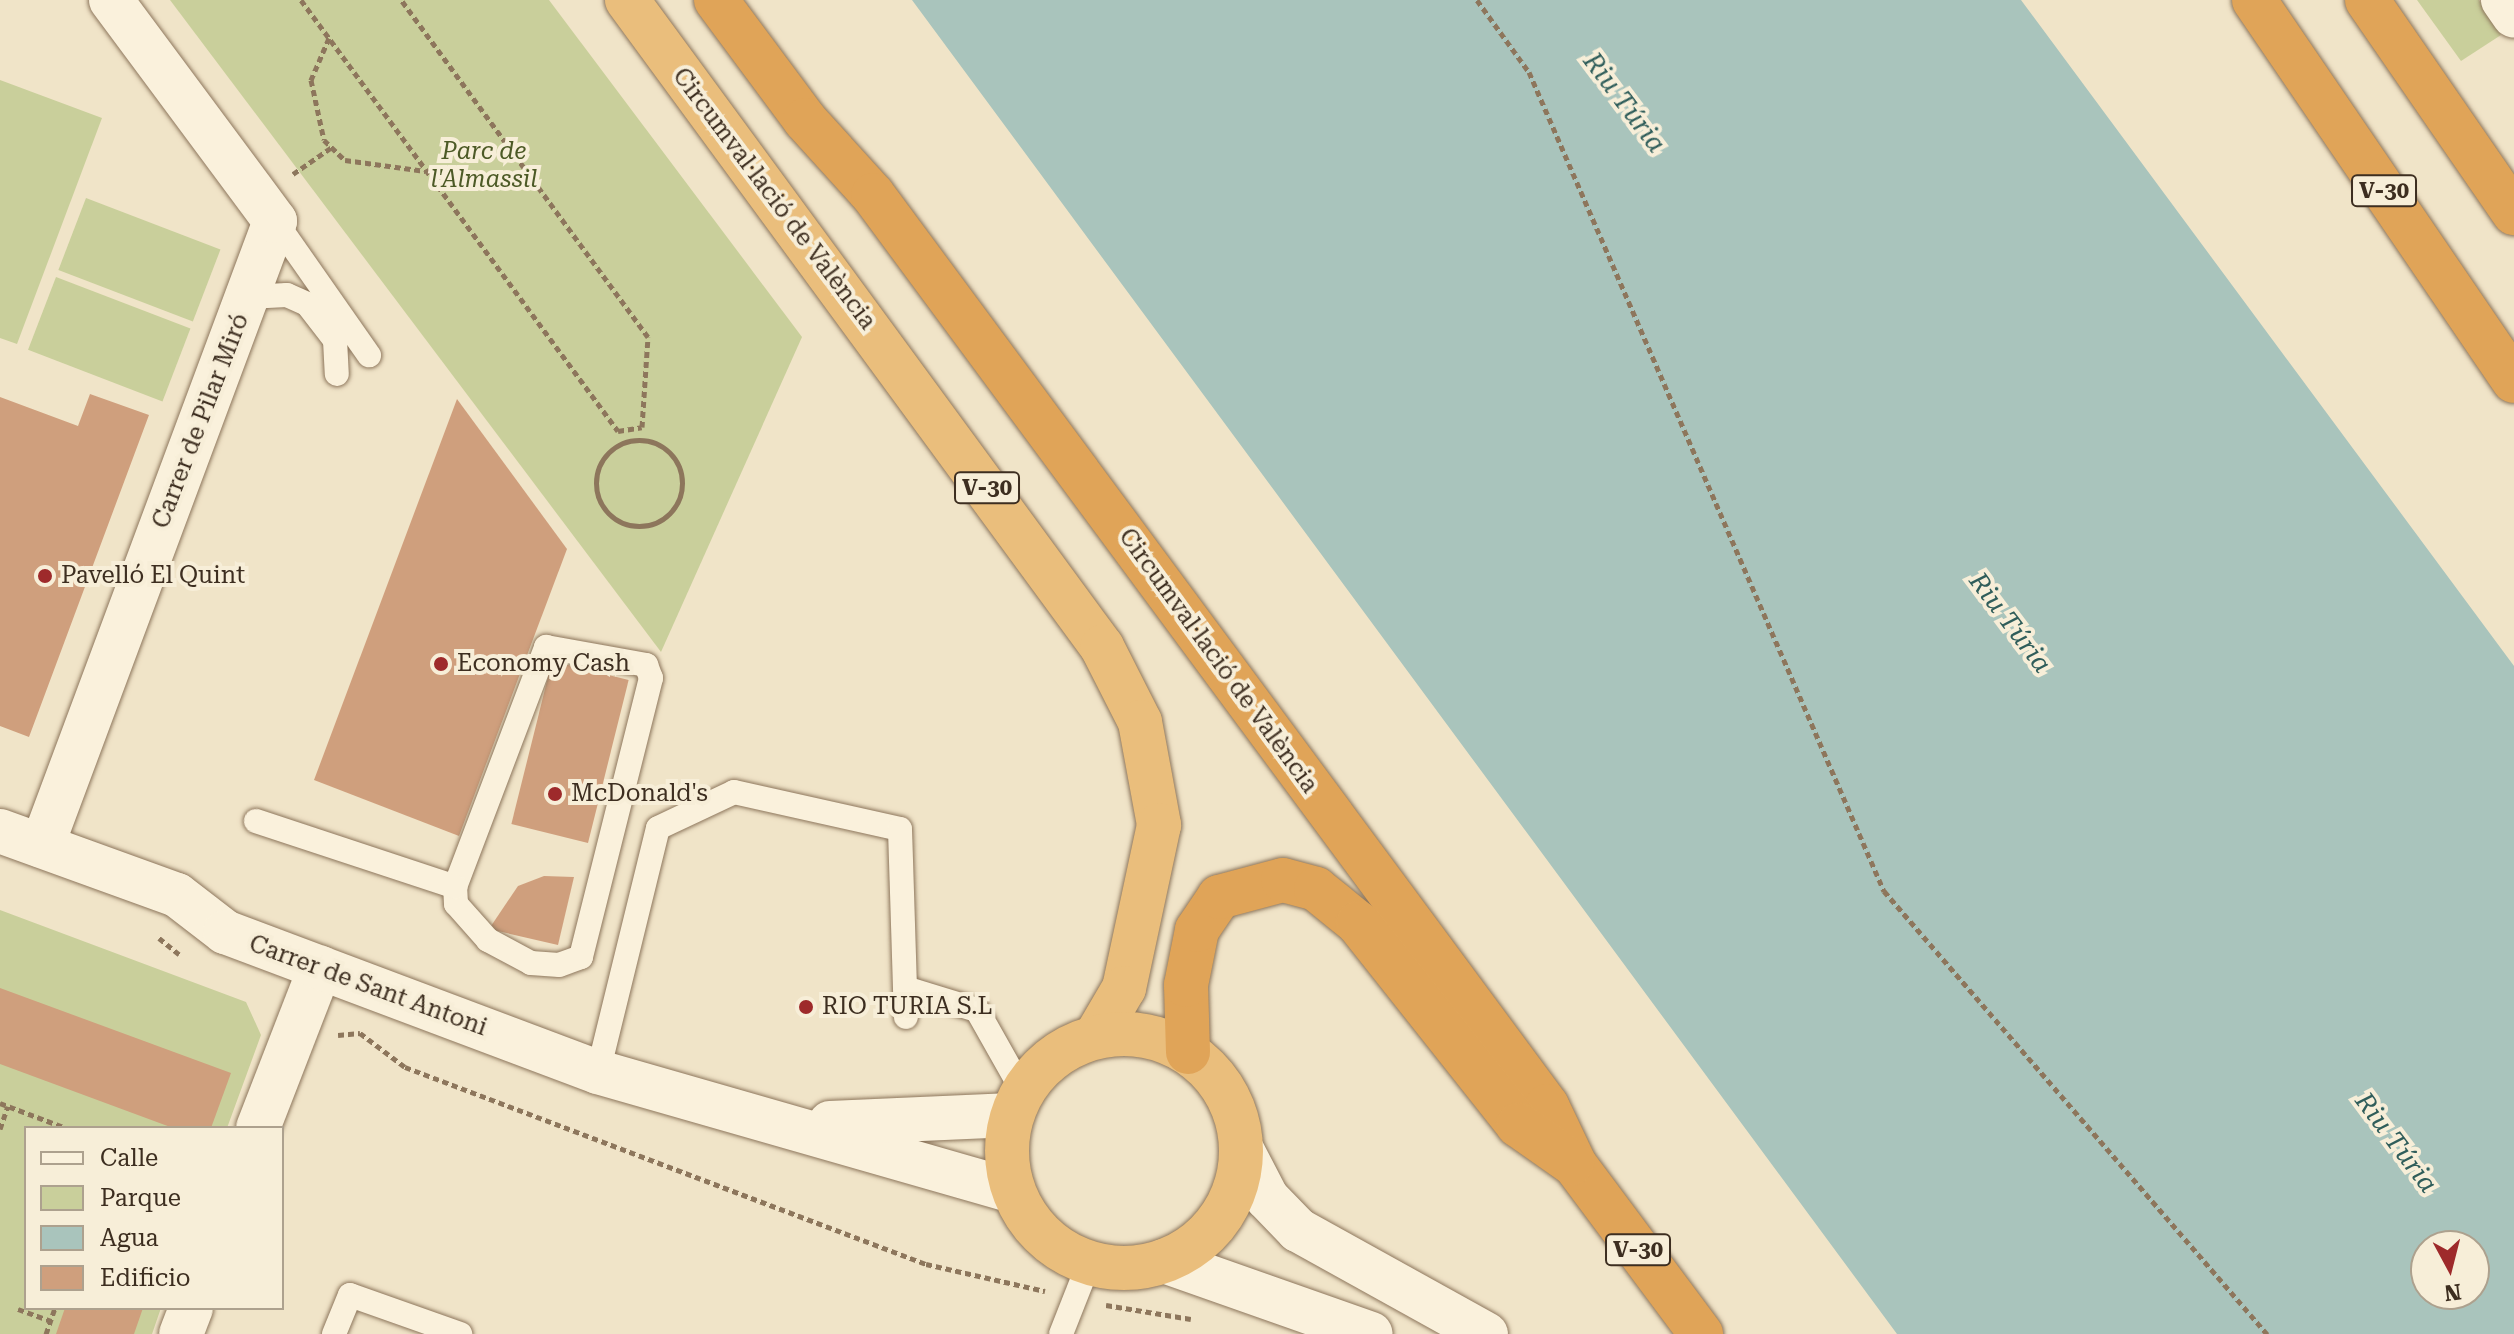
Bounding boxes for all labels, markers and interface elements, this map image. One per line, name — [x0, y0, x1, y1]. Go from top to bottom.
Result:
water label: Riu Túria — [1576, 47, 1672, 159]
street label: Circumval·lació de València — [666, 63, 882, 335]
park label: Parc de l'Almassil — [430, 138, 538, 194]
road number: V-30 — [2350, 173, 2418, 209]
street label: Carrer de Pilar Miró — [147, 309, 255, 533]
road number: V-30 — [953, 470, 1021, 506]
street label: Circumval·lació de València — [1112, 523, 1324, 799]
place label: Pavelló El Quint — [61, 562, 245, 590]
marker: Pavelló El Quint — [36, 567, 54, 585]
water label: Riu Túria — [1962, 567, 2058, 679]
place label: Economy Cash — [457, 650, 630, 678]
marker: Economy Cash — [432, 655, 450, 673]
place label: McDonald's — [571, 780, 708, 808]
marker: McDonald's — [546, 785, 564, 803]
street label: Carrer de Sant Antoni — [245, 930, 491, 1042]
place label: RIO TURIA S.L — [822, 993, 992, 1021]
marker: RIO TURIA S.L — [797, 998, 815, 1016]
water label: Riu Túria — [2348, 1087, 2444, 1199]
legend — [24, 1126, 284, 1310]
text: Calle — [100, 1144, 158, 1172]
text: Parque — [100, 1184, 181, 1212]
text: Agua — [100, 1224, 159, 1252]
north arrow — [2410, 1230, 2490, 1310]
road number: V-30 — [1604, 1232, 1672, 1268]
text: Edificio — [100, 1264, 191, 1292]
text: N — [2443, 1279, 2463, 1306]

